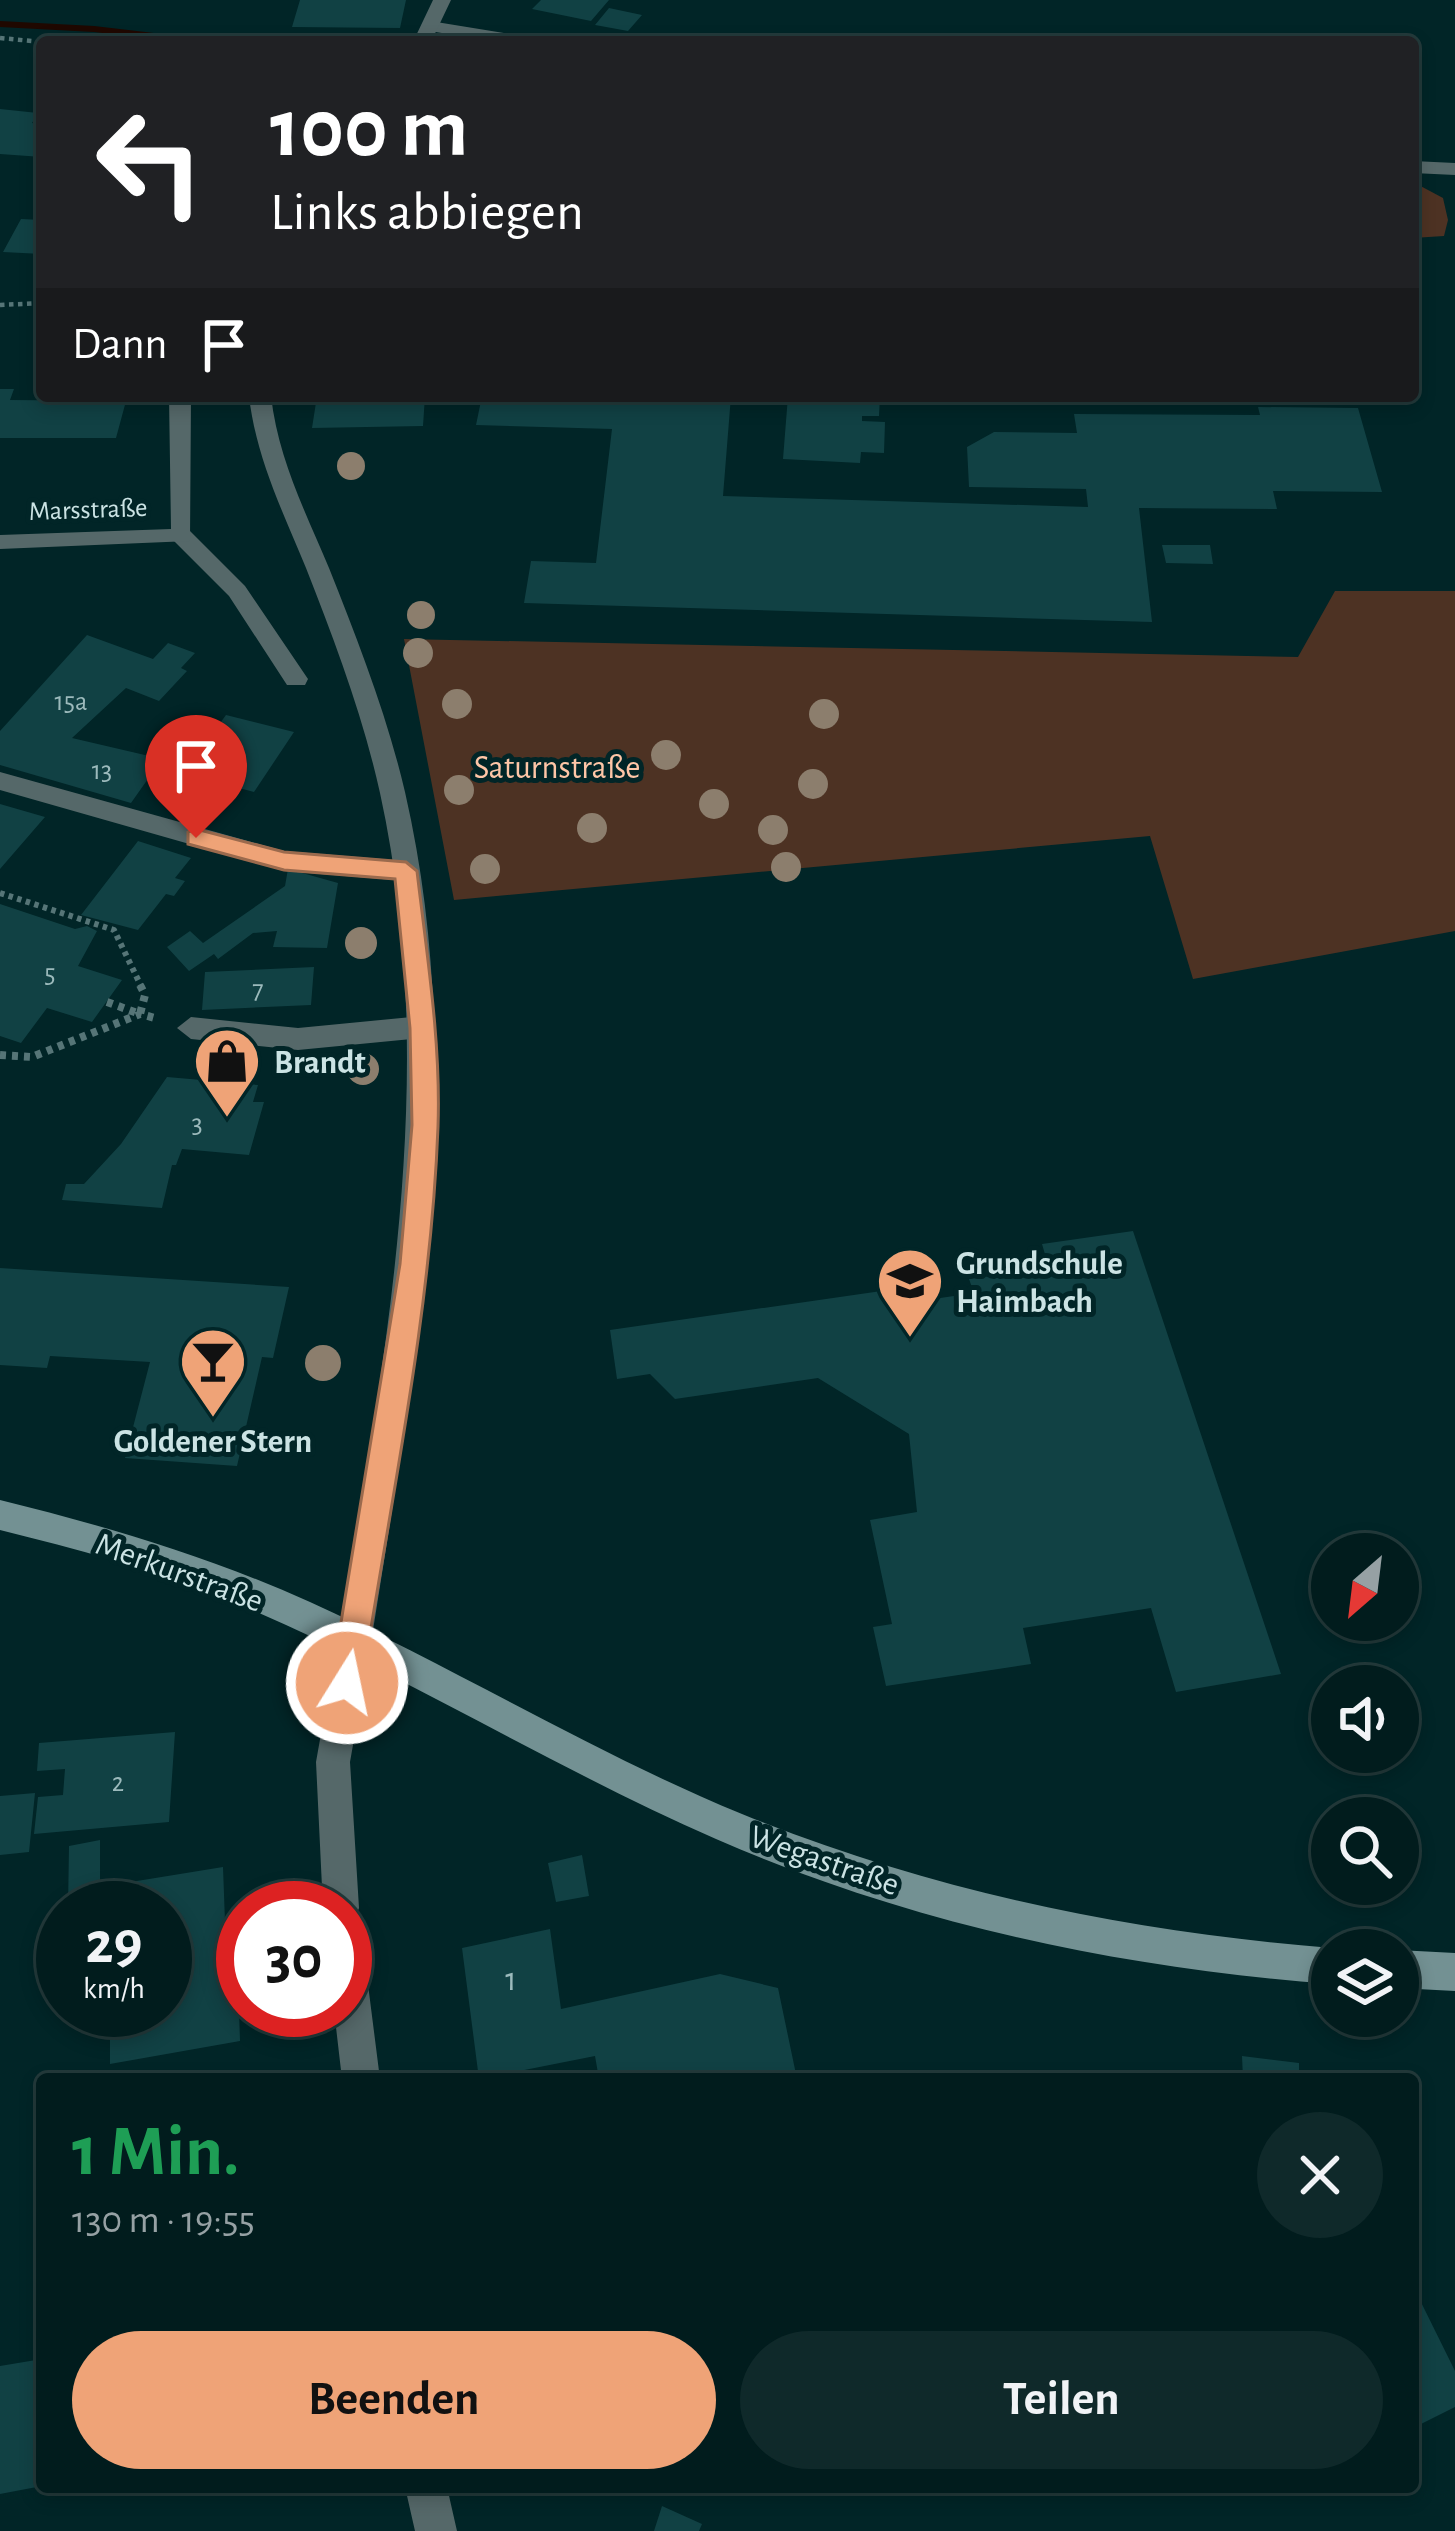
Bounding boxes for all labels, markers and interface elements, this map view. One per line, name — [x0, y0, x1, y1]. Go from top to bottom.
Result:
icon: left — [72, 84, 228, 240]
text: 100 m — [270, 88, 468, 172]
text: Links abbiegen — [270, 186, 584, 240]
icon: arrive — [191, 312, 257, 378]
text: Dann — [72, 322, 167, 367]
street label: Marsstraße — [28, 494, 148, 525]
house number: 15a — [54, 688, 88, 715]
pin — [145, 715, 247, 838]
icon: arrive — [163, 733, 229, 799]
park label: Saturnstraße — [474, 752, 640, 785]
house number: 13 — [92, 757, 112, 784]
house number: 5 — [44, 960, 56, 987]
house number: 7 — [252, 976, 264, 1003]
shop icon: Brandt — [192, 1026, 262, 1120]
place label: Brandt — [274, 1047, 366, 1080]
house number: 3 — [191, 1110, 203, 1137]
school or university icon: Grundschule Haimbach — [875, 1246, 945, 1340]
place label: Grundschule Haimbach — [956, 1248, 1123, 1319]
bar icon: Goldener Stern — [178, 1326, 248, 1420]
place label: Goldener Stern — [114, 1426, 312, 1459]
street label: Merkurstraße — [91, 1528, 267, 1619]
north arrow — [1311, 1533, 1419, 1641]
map controls — [1311, 1533, 1419, 2037]
position arrow — [284, 1620, 410, 1746]
button: sound — [1311, 1665, 1419, 1773]
house number: 2 — [112, 1769, 124, 1796]
button: search — [1311, 1797, 1419, 1905]
street label: Wegastraße — [745, 1820, 903, 1902]
speed limit sign: 30 — [216, 1881, 372, 2037]
text: 29 — [85, 1914, 143, 1974]
button: layers — [1311, 1929, 1419, 2037]
house number: 1 — [505, 1964, 517, 1997]
text: km/h — [83, 1974, 145, 2004]
button: close — [1257, 2112, 1383, 2238]
text: 1 Min. — [72, 2116, 240, 2188]
text: 130 m · 19:55 — [72, 2201, 255, 2240]
button: Beenden — [72, 2331, 716, 2469]
button: Teilen — [740, 2331, 1383, 2469]

